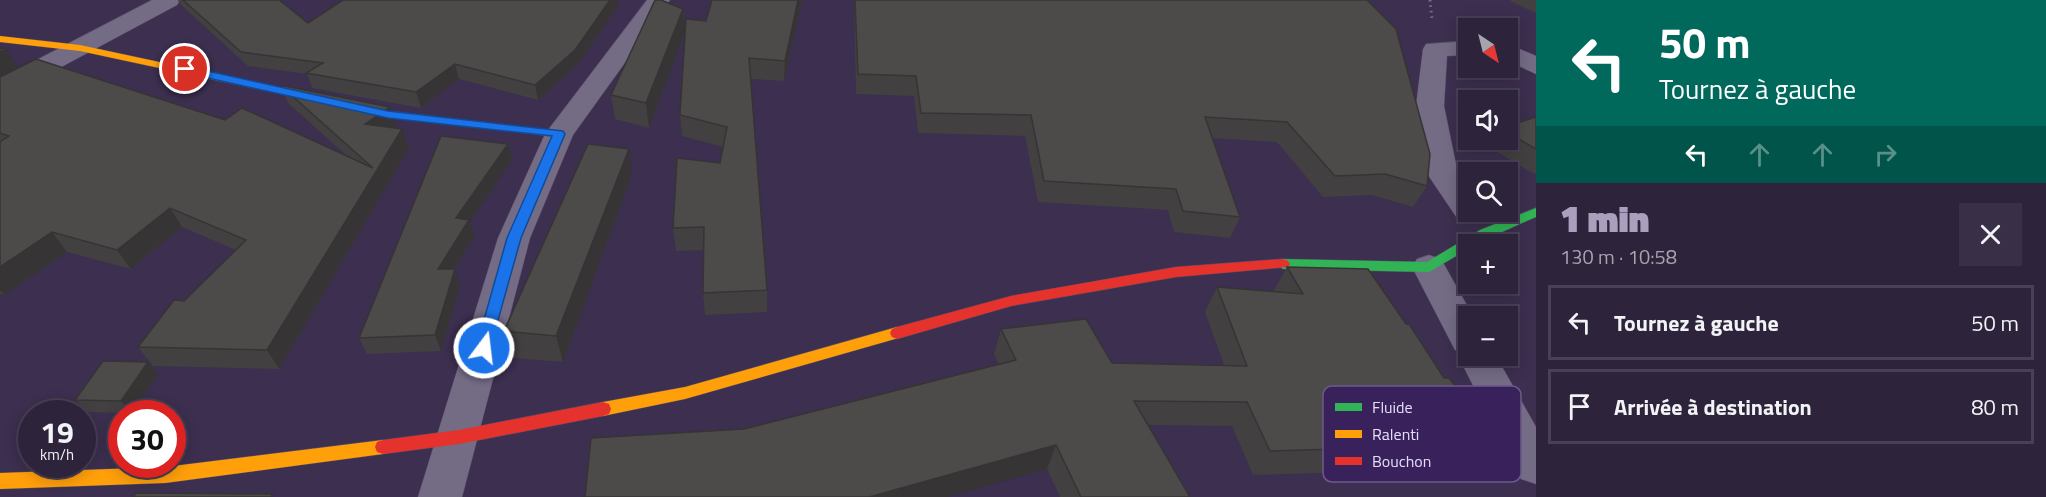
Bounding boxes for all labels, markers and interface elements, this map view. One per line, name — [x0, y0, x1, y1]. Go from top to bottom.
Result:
text: 50 m — [1659, 10, 1751, 74]
north arrow — [1458, 18, 1518, 78]
map controls — [1458, 18, 1518, 366]
icon: left — [1560, 24, 1638, 102]
pin — [159, 43, 210, 94]
icon: arrive — [168, 52, 201, 85]
text: Tournez à gauche — [1659, 68, 1856, 109]
button: sound — [1458, 90, 1518, 150]
icon: left — [1680, 138, 1713, 171]
icon: ahead — [1743, 138, 1776, 171]
icon: ahead — [1806, 138, 1839, 171]
icon: right — [1869, 138, 1902, 171]
button: search — [1458, 162, 1518, 222]
text: 1 min — [1560, 191, 1649, 246]
button: close — [1959, 203, 2022, 266]
button: + — [1458, 234, 1518, 294]
text: 130 m · 10:58 — [1560, 241, 1677, 272]
button: − — [1458, 306, 1518, 366]
icon: left — [1563, 306, 1596, 339]
text: Tournez à gauche — [1614, 306, 1779, 340]
text: 50 m — [1971, 306, 2019, 340]
position arrow — [452, 316, 516, 380]
legend — [1323, 386, 1521, 482]
icon: arrive — [1563, 390, 1596, 423]
text: Arrivée à destination — [1614, 390, 1812, 424]
text: 80 m — [1971, 390, 2019, 424]
text: Fluide — [1372, 395, 1413, 419]
speed limit sign: 30 — [108, 400, 186, 478]
text: 19 — [40, 409, 74, 455]
text: Ralenti — [1372, 422, 1419, 446]
text: km/h — [40, 443, 74, 466]
text: Bouchon — [1372, 449, 1431, 473]

